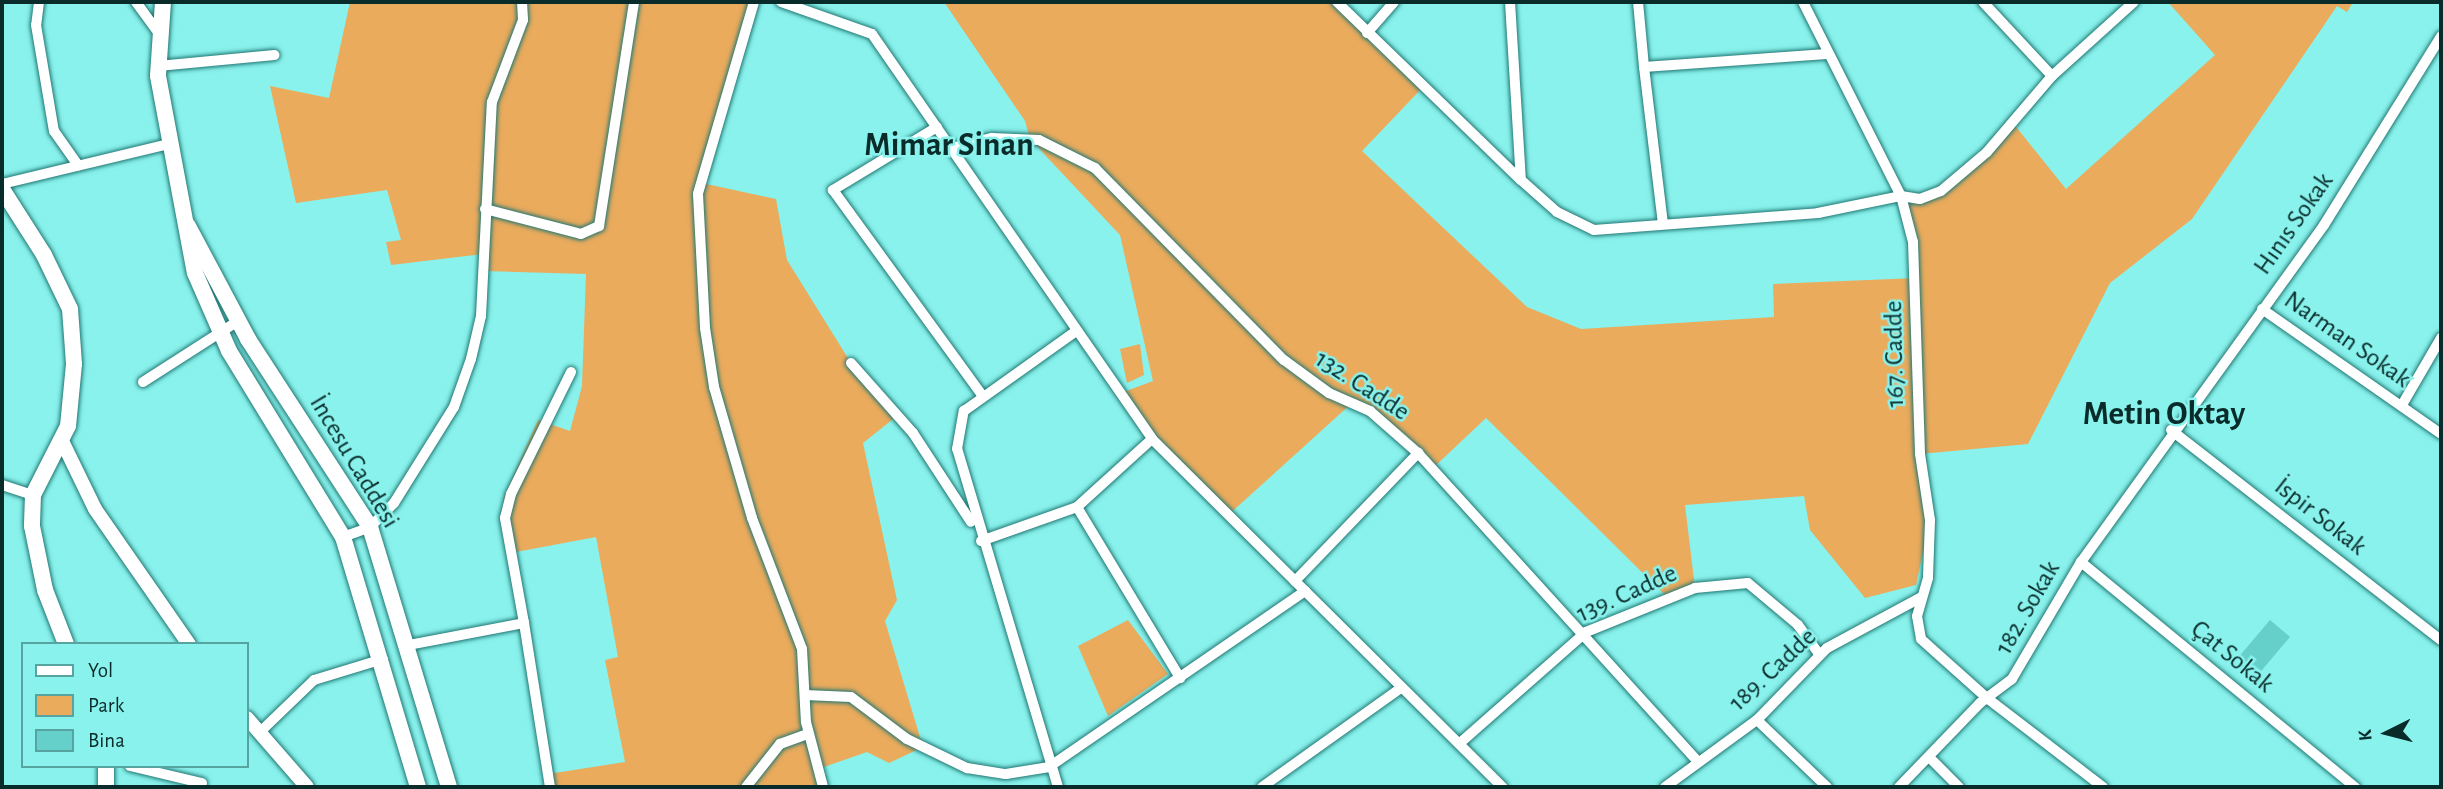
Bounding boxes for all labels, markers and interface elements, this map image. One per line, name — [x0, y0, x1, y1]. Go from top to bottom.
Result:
district label: Mimar Sinan — [864, 126, 1034, 166]
street label: Hınıs Sokak — [2248, 167, 2340, 281]
street label: Narman Sokak — [2278, 285, 2416, 395]
street label: 167. Cadde — [1878, 300, 1912, 408]
street label: 132. Cadde — [1309, 344, 1415, 428]
street label: İncesu Caddesi — [302, 390, 406, 534]
district label: Metin Oktay — [2083, 395, 2245, 435]
street label: İspir Sokak — [2268, 471, 2372, 563]
street label: 182. Sokak — [1989, 556, 2067, 660]
street label: 139. Cadde — [1572, 558, 1682, 630]
street label: Çat Sokak — [2184, 614, 2280, 700]
street label: 189. Cadde — [1723, 622, 1823, 718]
legend — [21, 642, 248, 768]
text: Yol — [88, 660, 113, 681]
text: Park — [88, 695, 124, 716]
north arrow — [2352, 698, 2422, 768]
text: K — [2356, 729, 2376, 742]
text: Bina — [88, 730, 125, 751]

